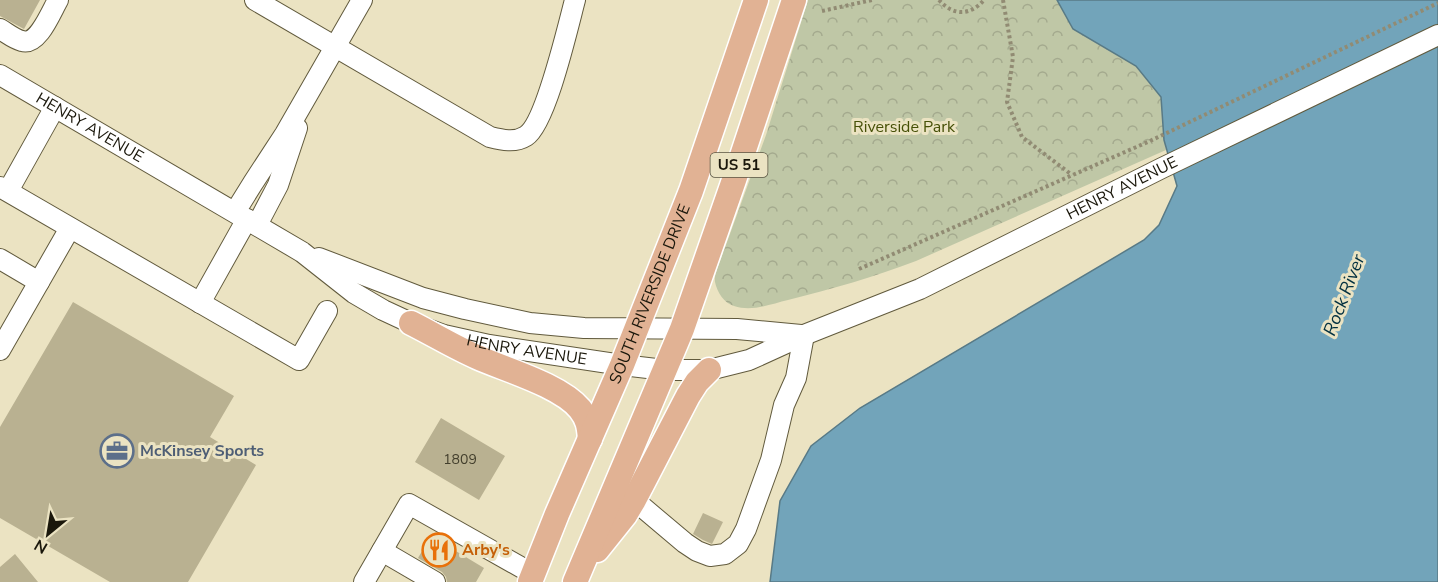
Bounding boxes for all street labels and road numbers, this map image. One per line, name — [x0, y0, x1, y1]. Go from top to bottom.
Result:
street label: HENRY AVENUE — [32, 87, 148, 168]
street label: HENRY AVENUE — [1063, 151, 1181, 225]
road number: US 51 — [710, 153, 768, 177]
street label: SOUTH RIVERSIDE DRIVE — [604, 201, 696, 387]
street label: HENRY AVENUE — [464, 329, 588, 371]

